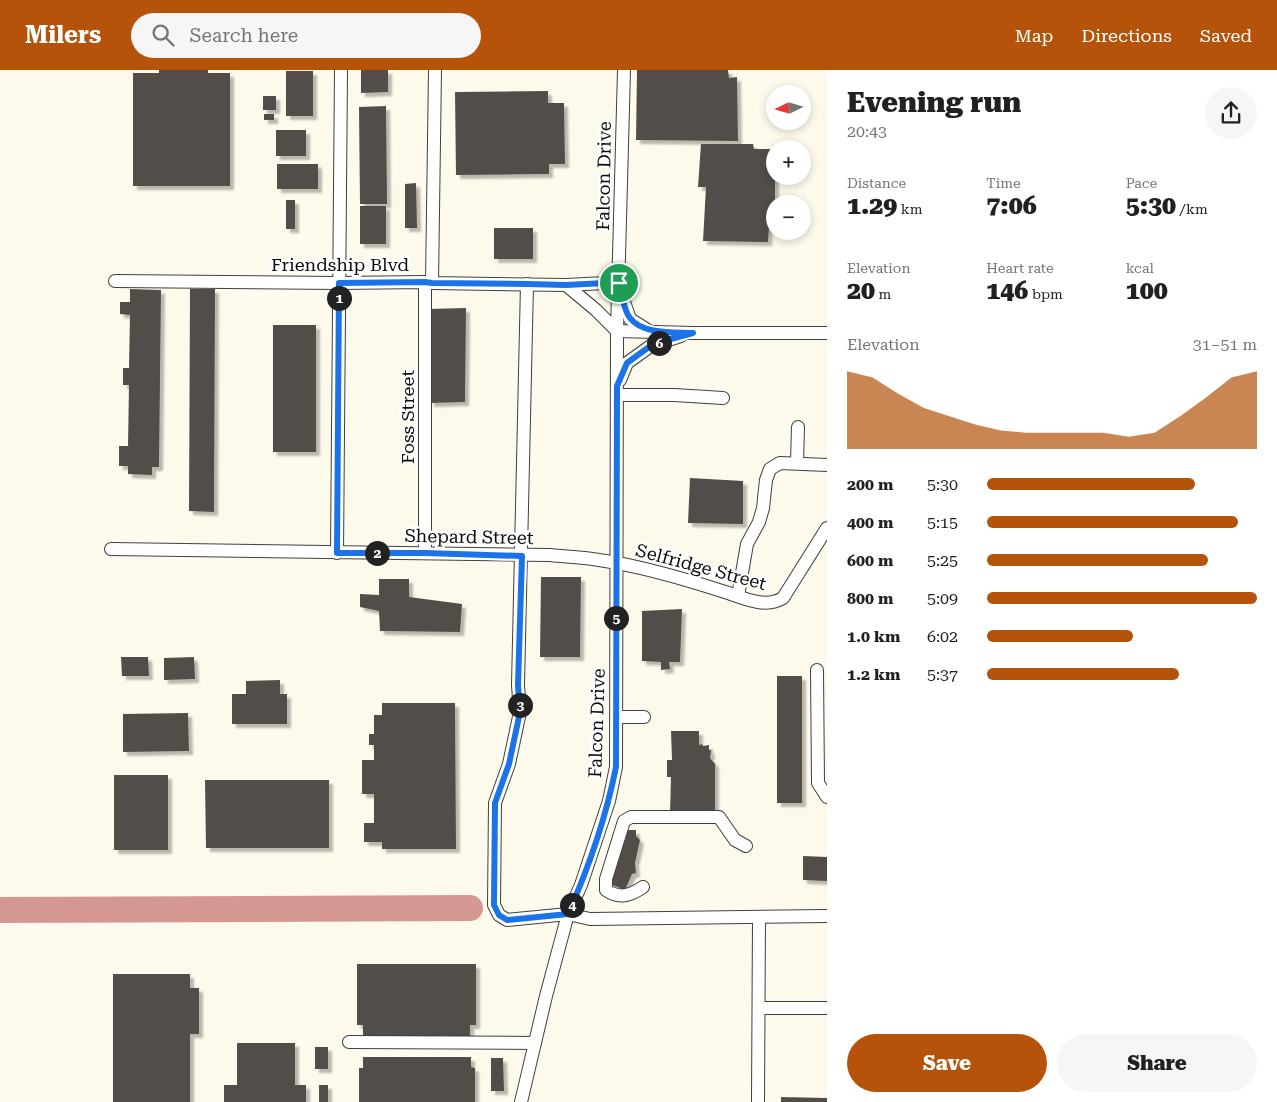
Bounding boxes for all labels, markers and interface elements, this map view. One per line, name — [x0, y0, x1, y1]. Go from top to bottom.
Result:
search box — [131, 13, 481, 58]
text: Milers — [25, 21, 101, 49]
icon: search — [149, 21, 177, 49]
text: Search here — [189, 24, 298, 47]
text: Map — [1015, 25, 1053, 46]
text: Directions — [1081, 25, 1172, 46]
text: Saved — [1200, 25, 1252, 46]
north arrow — [766, 85, 811, 130]
map controls — [766, 85, 811, 240]
text: Evening run — [847, 86, 1021, 119]
button: share — [1205, 87, 1257, 139]
street label: Falcon Drive — [592, 121, 615, 231]
text: 20:43 — [847, 122, 887, 141]
button: + — [766, 140, 811, 185]
text: Distance — [847, 175, 906, 191]
text: Time — [986, 175, 1021, 191]
text: Pace — [1126, 175, 1157, 191]
text: 1.29 — [847, 191, 897, 220]
text: 7:06 — [986, 191, 1037, 220]
text: 5:30 — [1126, 191, 1176, 220]
button: − — [766, 195, 811, 240]
text: km — [897, 201, 923, 217]
text: /km — [1176, 201, 1208, 217]
street label: Friendship Blvd — [271, 254, 410, 275]
text: Elevation — [847, 260, 910, 276]
text: Heart rate — [986, 260, 1054, 276]
text: kcal — [1126, 260, 1154, 276]
pin — [598, 262, 640, 304]
icon: arrive — [605, 269, 633, 297]
text: 20 — [847, 276, 875, 305]
text: 146 — [986, 276, 1028, 305]
text: 100 — [1126, 276, 1168, 305]
pin: 1 — [326, 286, 352, 310]
text: m — [875, 286, 891, 302]
text: bpm — [1028, 286, 1063, 302]
text: 1 — [336, 290, 343, 306]
pin: 6 — [646, 330, 672, 356]
text: 6 — [656, 335, 663, 351]
text: Elevation — [847, 335, 920, 354]
text: 31–51 m — [1193, 335, 1257, 354]
street label: Foss Street — [397, 370, 418, 464]
text: 200 m — [847, 475, 893, 494]
text: 5:30 — [927, 475, 958, 494]
text: 400 m — [847, 513, 893, 532]
text: 5:15 — [927, 513, 958, 532]
street label: Shepard Street — [404, 525, 534, 548]
street label: Selfridge Street — [634, 539, 769, 594]
pin: 2 — [364, 540, 390, 566]
text: 2 — [374, 545, 381, 561]
text: 600 m — [847, 551, 893, 570]
text: 5:25 — [927, 551, 958, 570]
text: 800 m — [847, 589, 893, 608]
text: 5:09 — [927, 589, 958, 608]
pin: 5 — [604, 606, 628, 630]
text: 5 — [613, 610, 620, 626]
text: 1.0 km — [847, 627, 900, 646]
text: 6:02 — [927, 627, 958, 646]
text: 1.2 km — [847, 665, 900, 684]
text: 5:37 — [927, 665, 958, 684]
street label: Falcon Drive — [584, 668, 609, 778]
pin: 3 — [508, 692, 532, 718]
text: 3 — [517, 697, 524, 713]
pin: 4 — [560, 892, 584, 918]
text: 4 — [569, 897, 576, 913]
button: Save — [847, 1034, 1047, 1092]
button: Share — [1057, 1034, 1257, 1092]

